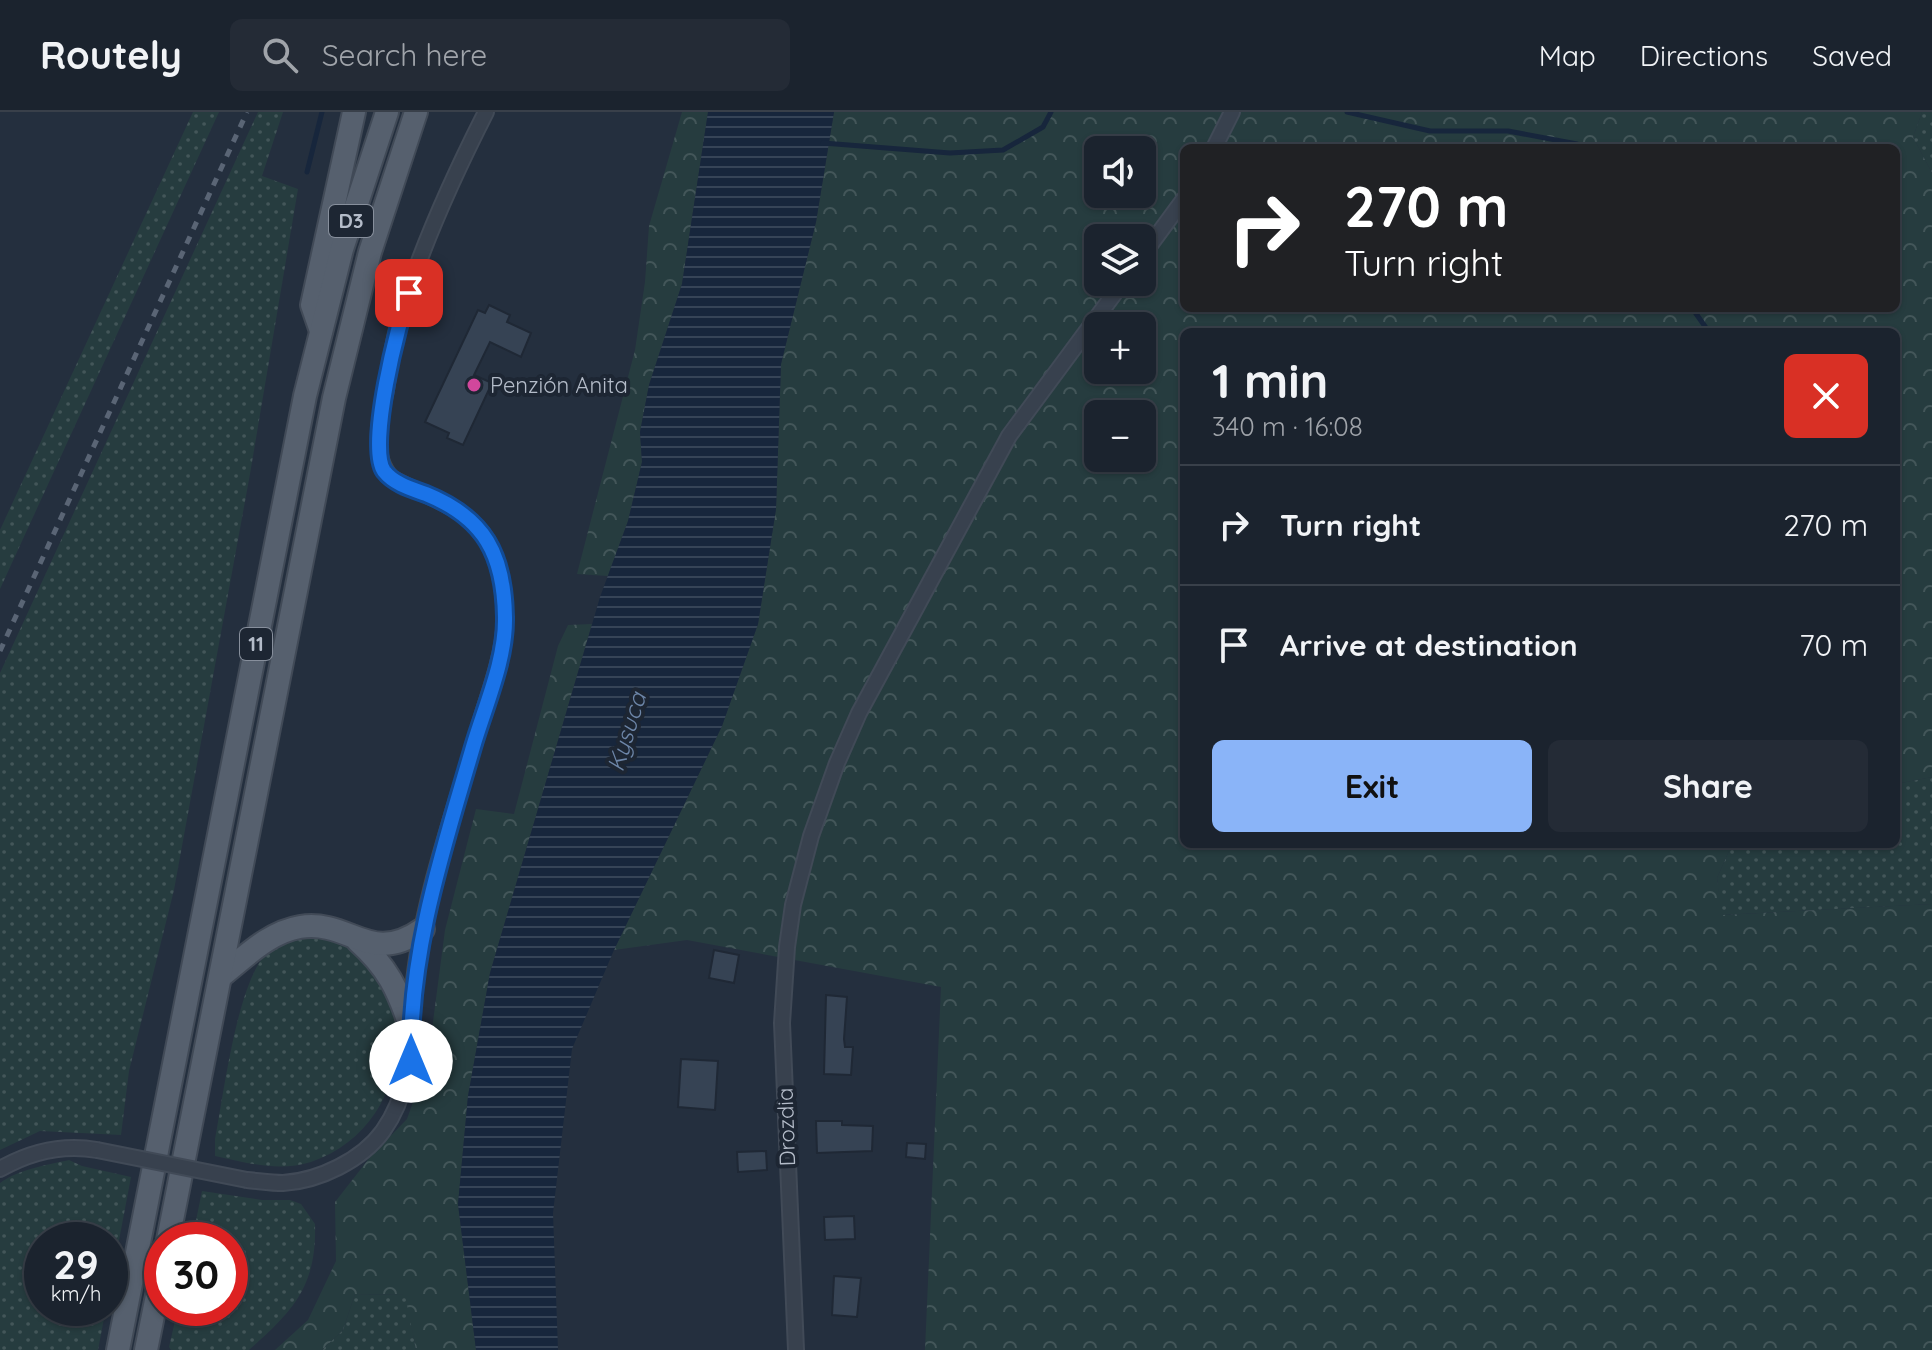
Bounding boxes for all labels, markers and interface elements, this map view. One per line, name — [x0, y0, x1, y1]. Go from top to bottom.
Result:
search box — [230, 19, 790, 91]
text: Routely — [40, 31, 182, 79]
icon: search — [258, 33, 302, 77]
text: Search here — [322, 36, 487, 74]
text: Map — [1539, 38, 1596, 73]
text: Directions — [1640, 38, 1768, 73]
text: Saved — [1812, 38, 1892, 73]
map controls — [1084, 136, 1156, 472]
button: sound — [1084, 136, 1156, 208]
text: 270 m — [1344, 171, 1508, 241]
icon: right — [1212, 176, 1316, 280]
road number: D3 — [329, 205, 373, 237]
button: layers — [1084, 224, 1156, 296]
text: Turn right — [1344, 240, 1503, 285]
pin — [375, 259, 443, 327]
icon: arrive — [387, 271, 431, 315]
button: + — [1084, 312, 1156, 384]
text: 1 min — [1212, 350, 1328, 410]
button: close — [1784, 354, 1868, 438]
place label: Penzión Anita — [490, 371, 628, 399]
marker: Penzión Anita — [465, 376, 483, 394]
button: − — [1084, 400, 1156, 472]
text: 340 m · 16:08 — [1212, 410, 1363, 443]
icon: right — [1212, 503, 1256, 547]
text: Turn right — [1280, 506, 1421, 544]
text: 270 m — [1783, 506, 1868, 544]
icon: arrive — [1212, 623, 1256, 667]
text: Arrive at destination — [1280, 626, 1578, 664]
text: 70 m — [1799, 626, 1868, 664]
road number: 11 — [240, 628, 272, 660]
water label: Kysuca — [600, 687, 653, 775]
button: Exit — [1212, 740, 1532, 832]
button: Share — [1548, 740, 1868, 832]
position arrow — [369, 1019, 453, 1103]
street label: Drozdia — [771, 1087, 801, 1167]
speed limit sign: 30 — [144, 1222, 248, 1326]
text: 29 — [53, 1239, 99, 1289]
text: km/h — [51, 1281, 101, 1306]

